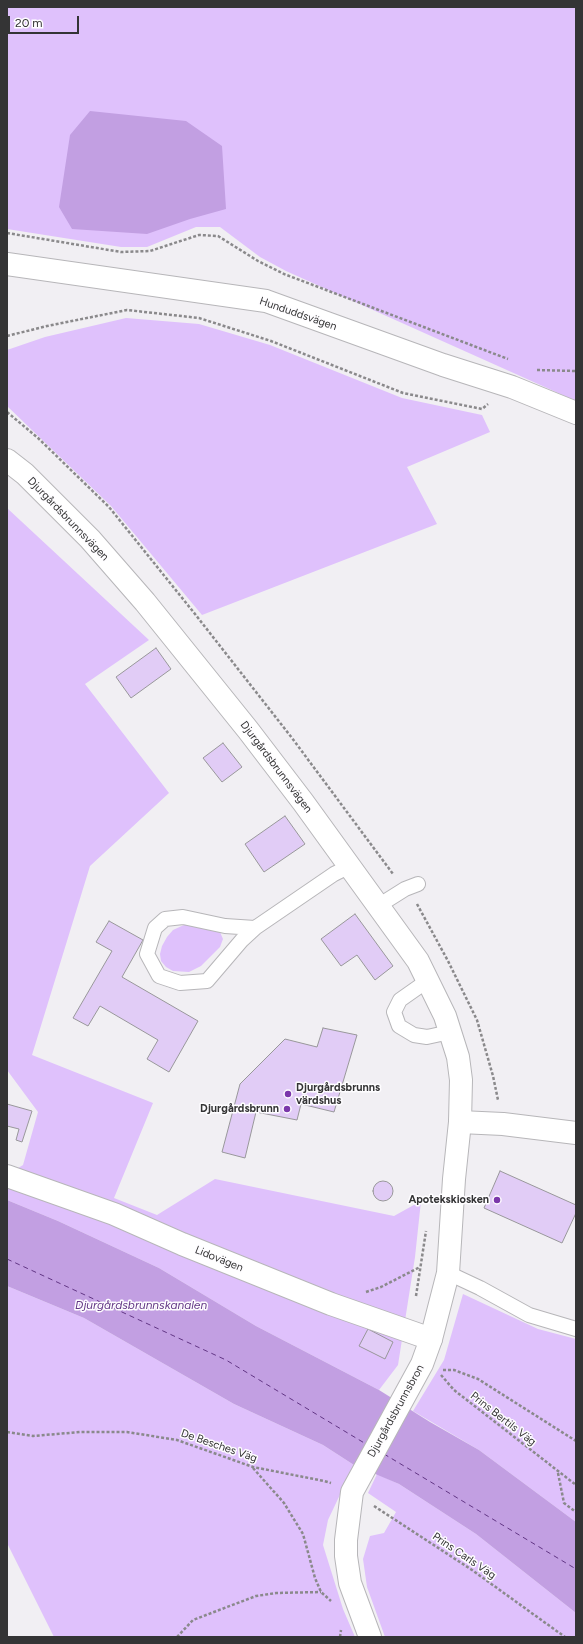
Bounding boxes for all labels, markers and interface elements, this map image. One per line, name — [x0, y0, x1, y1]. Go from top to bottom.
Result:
scale bar — [10, 8, 81, 34]
text: 20 m — [15, 16, 43, 30]
street label: Hunduddsvägen — [258, 295, 338, 333]
street label: Djurgårdsbrunnsvägen — [25, 474, 111, 564]
street label: Djurgårdsbrunnsvägen — [237, 719, 315, 815]
place label: Djurgårdsbrunns värdshus — [296, 1081, 380, 1107]
marker: Djurgårdsbrunns värdshus — [283, 1089, 293, 1099]
place label: Djurgårdsbrunn — [200, 1102, 279, 1116]
marker: Djurgårdsbrunn — [282, 1104, 292, 1114]
place label: Apotekskiosken — [408, 1193, 489, 1207]
marker: Apotekskiosken — [492, 1195, 502, 1205]
street label: Lidovägen — [193, 1243, 245, 1275]
water label: Djurgårdsbrunnskanalen — [75, 1298, 207, 1312]
street label: Djurgårdsbrunnsbron — [365, 1362, 427, 1460]
street label: Prins Bertils Väg — [468, 1389, 538, 1449]
street label: De Besches Väg — [179, 1427, 259, 1465]
street label: Prins Carls Väg — [430, 1530, 498, 1582]

